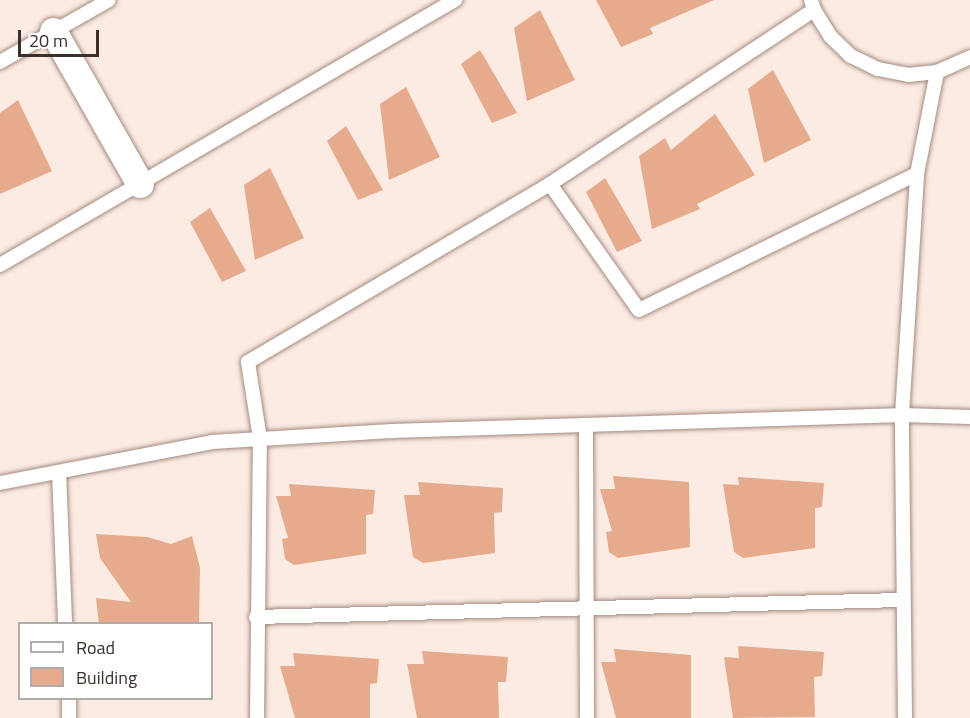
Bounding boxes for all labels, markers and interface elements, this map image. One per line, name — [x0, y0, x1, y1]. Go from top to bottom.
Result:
scale bar — [21, 18, 102, 56]
text: 20 m — [29, 27, 68, 54]
legend — [18, 622, 213, 700]
text: Road — [76, 634, 115, 661]
text: Building — [76, 664, 137, 691]

